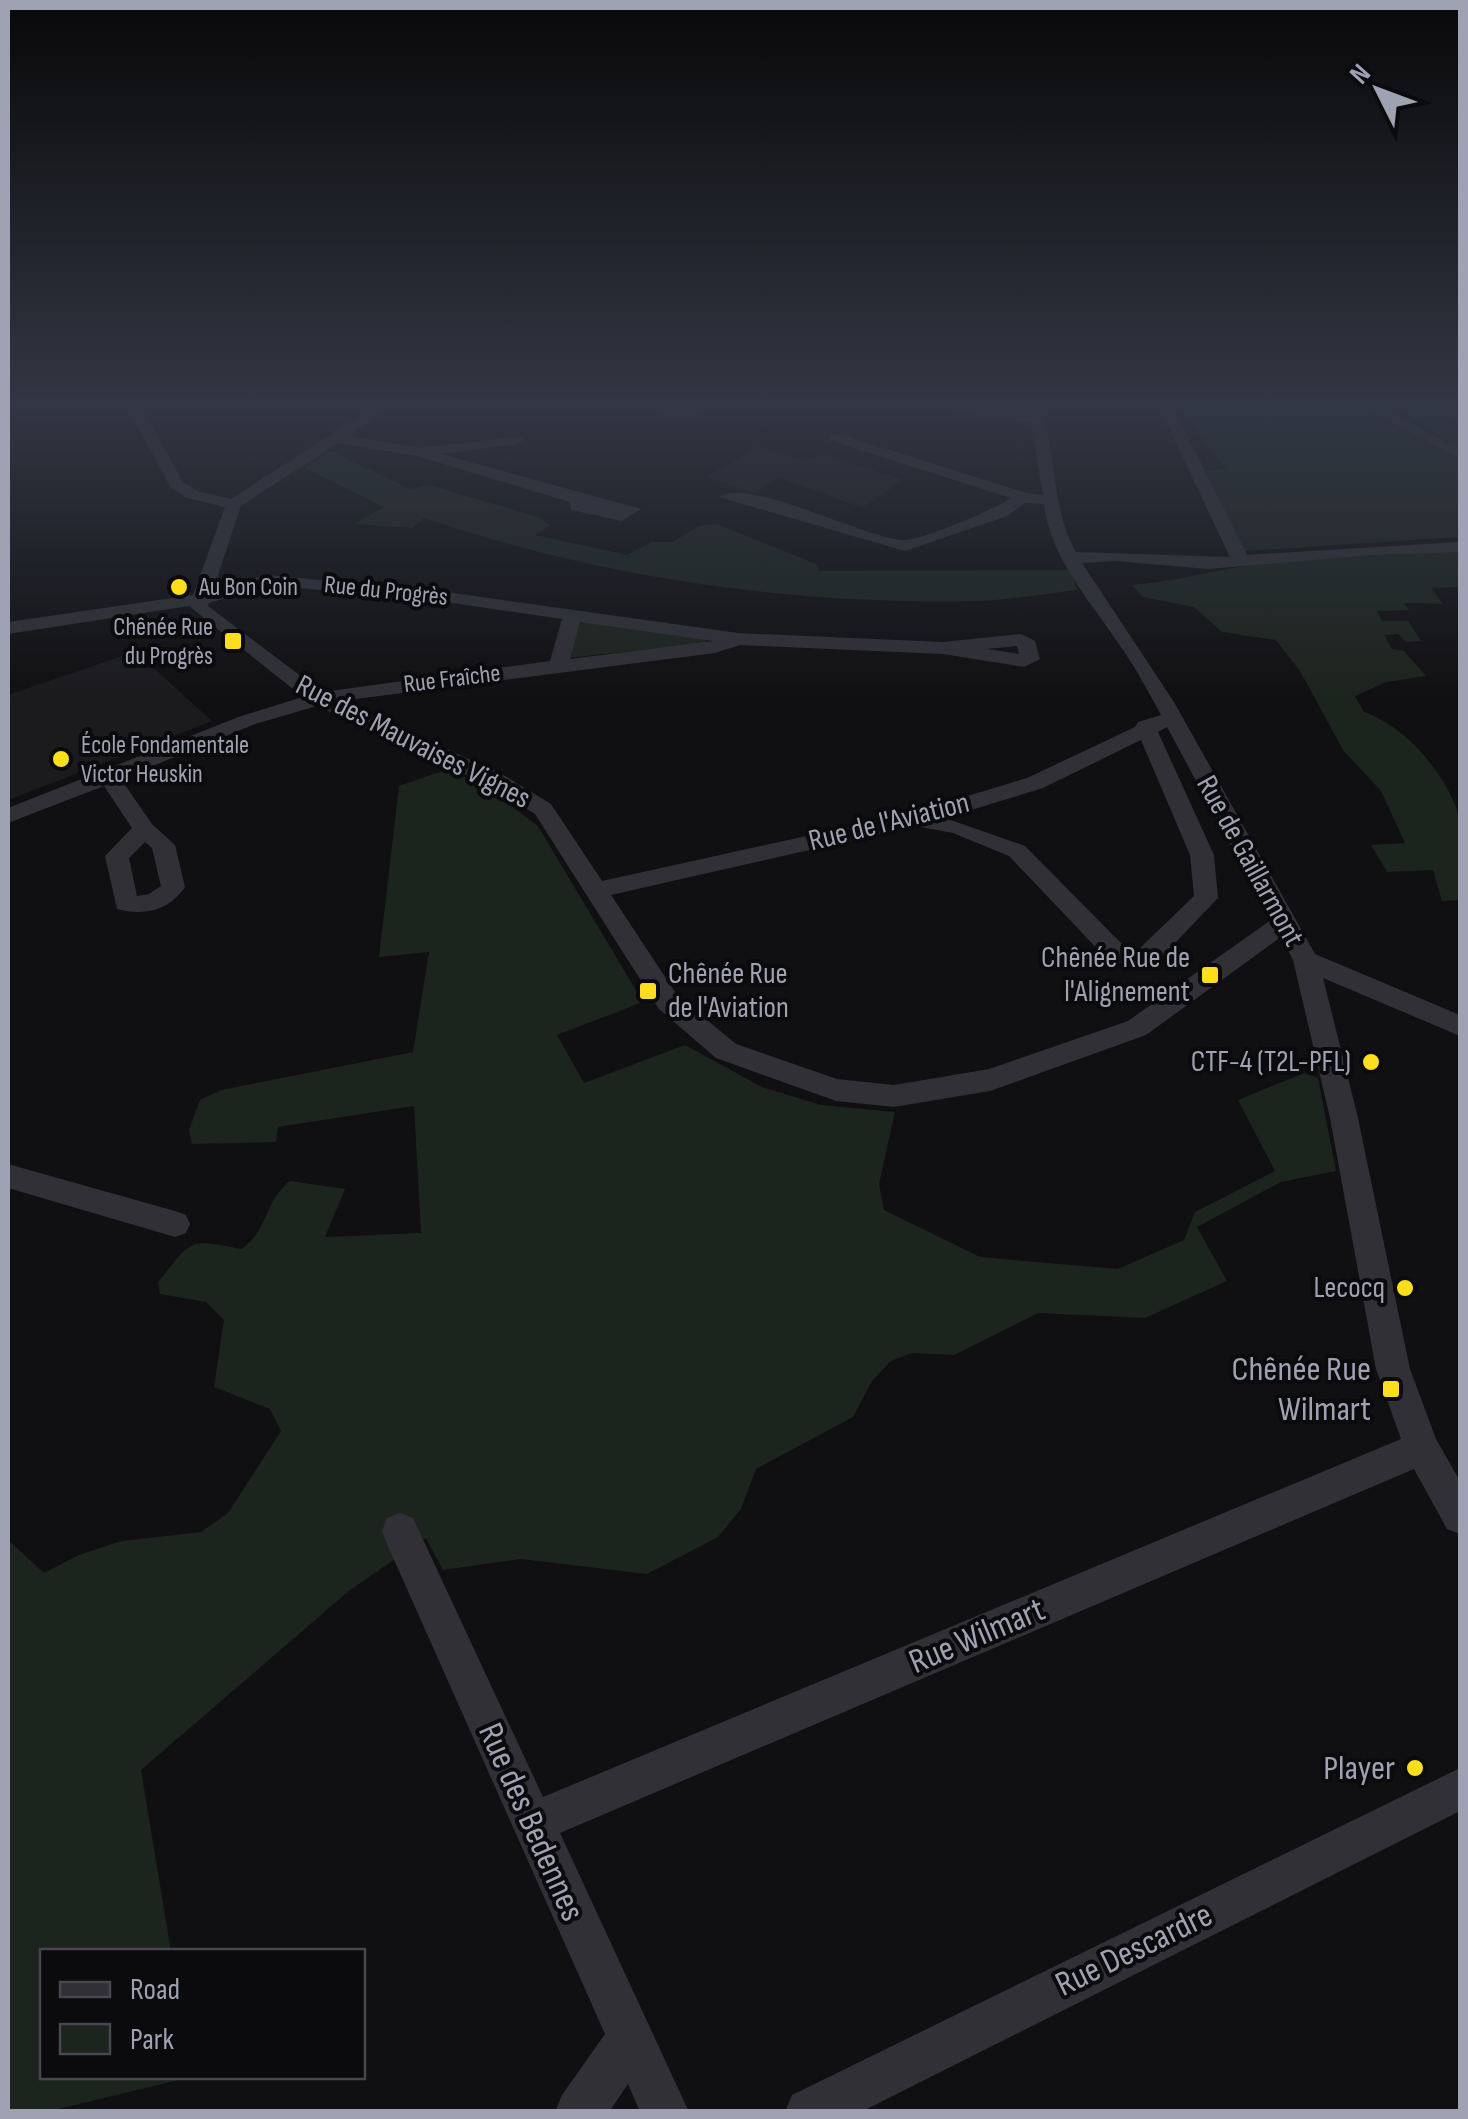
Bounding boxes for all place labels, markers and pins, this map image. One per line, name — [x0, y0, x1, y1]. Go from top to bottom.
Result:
place label: Au Bon Coin — [198, 572, 298, 603]
marker: Au Bon Coin — [168, 576, 190, 598]
place label: Chênée Rue du Progrès — [113, 612, 213, 672]
marker: Chênée Rue du Progrès — [222, 630, 244, 652]
place label: École Fondamentale Victor Heuskin — [81, 730, 249, 790]
marker: École Fondamentale Victor Heuskin — [50, 748, 72, 770]
place label: Chênée Rue de l'Alignement — [1041, 940, 1190, 1010]
place label: Chênée Rue de l'Aviation — [668, 956, 789, 1026]
marker: Chênée Rue de l'Alignement — [1199, 964, 1221, 986]
marker: Chênée Rue de l'Aviation — [637, 980, 659, 1002]
place label: CTF-4 (T2L-PFL) — [1191, 1044, 1351, 1080]
marker: CTF-4 (T2L-PFL) — [1360, 1051, 1382, 1073]
place label: Lecocq — [1313, 1270, 1385, 1306]
marker: Lecocq — [1394, 1277, 1416, 1299]
place label: Chênée Rue Wilmart — [1231, 1348, 1371, 1431]
marker: Chênée Rue Wilmart — [1380, 1378, 1402, 1400]
place label: Player — [1323, 1747, 1395, 1790]
marker: Player — [1404, 1757, 1426, 1779]

